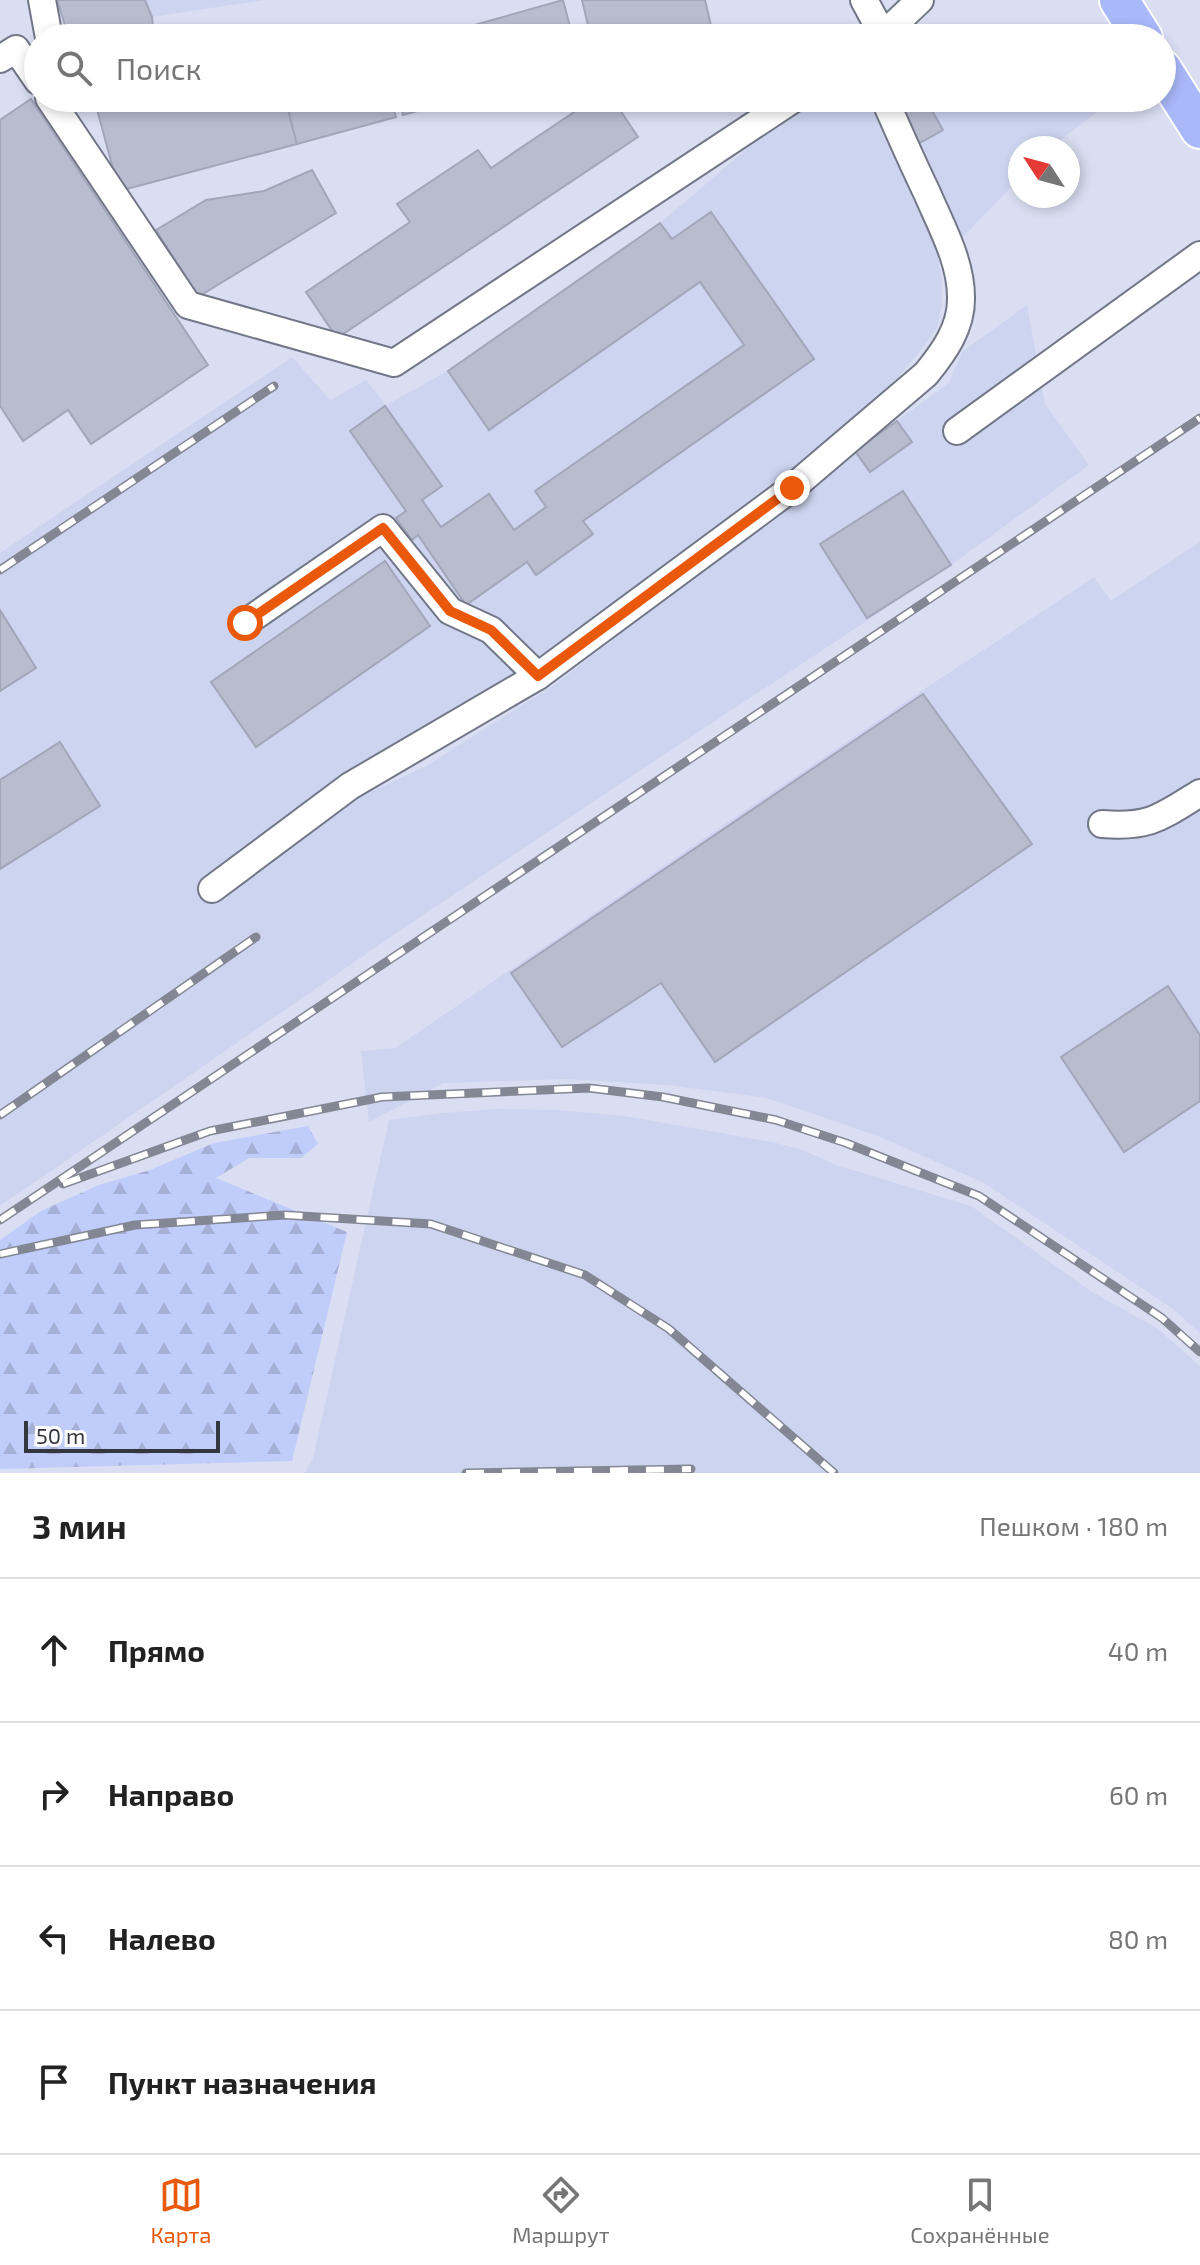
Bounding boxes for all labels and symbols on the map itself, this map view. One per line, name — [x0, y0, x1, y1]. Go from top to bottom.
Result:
north arrow — [1008, 136, 1080, 208]
route end — [774, 470, 810, 506]
route start — [227, 605, 263, 641]
scale bar — [24, 1417, 220, 1453]

